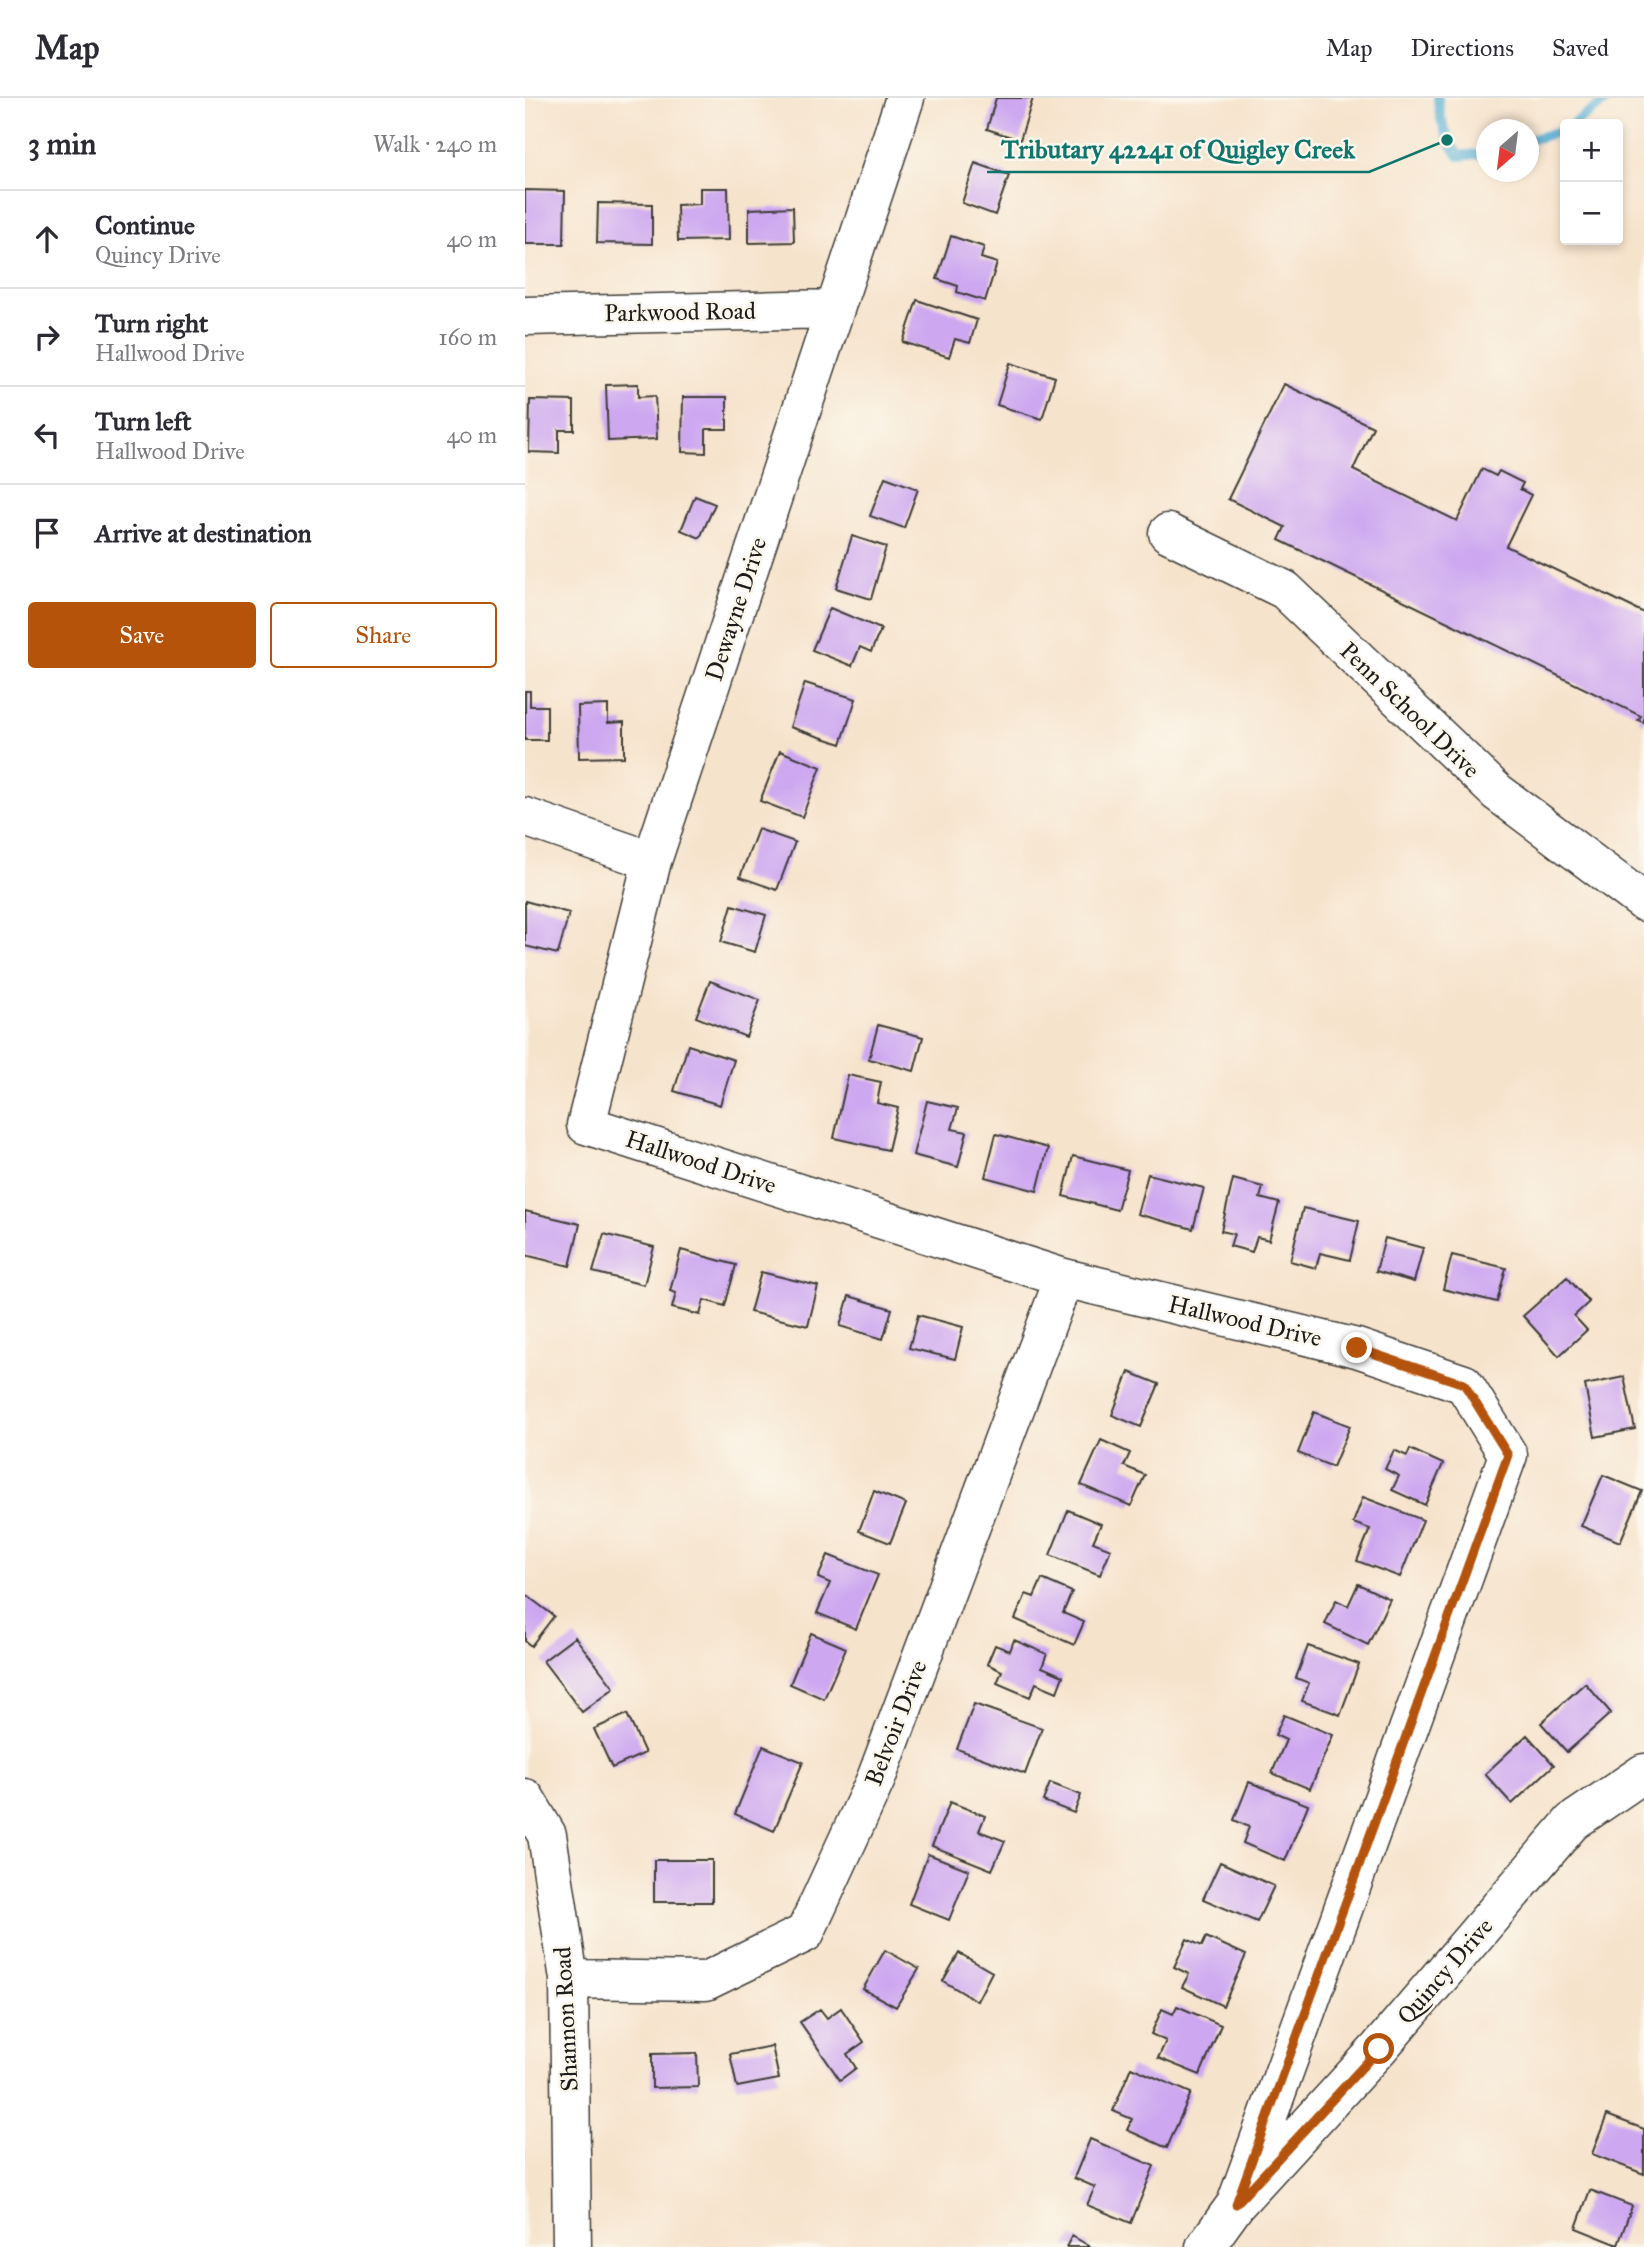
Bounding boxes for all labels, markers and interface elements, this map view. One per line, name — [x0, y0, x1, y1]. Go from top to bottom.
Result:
text: Map — [35, 28, 99, 68]
text: Map — [1326, 33, 1373, 63]
text: Directions — [1411, 33, 1514, 63]
text: Saved — [1552, 33, 1609, 63]
north arrow — [1476, 119, 1539, 182]
map controls — [1560, 119, 1623, 245]
button: + — [1560, 119, 1623, 182]
callout: Tributary 42241 of Quigley Creek — [987, 125, 1369, 172]
text: 3 min — [28, 126, 96, 162]
text: Walk · 240 m — [373, 130, 497, 158]
text: Tributary 42241 of Quigley Creek — [1000, 133, 1356, 166]
button: − — [1560, 182, 1623, 245]
text: Continue — [95, 209, 195, 241]
icon: ahead — [28, 220, 66, 258]
text: 40 m — [447, 225, 497, 253]
text: Quincy Drive — [95, 241, 221, 269]
street label: Parkwood Road — [604, 296, 756, 328]
text: Turn right — [95, 307, 208, 339]
icon: right — [28, 318, 66, 356]
text: 160 m — [439, 323, 497, 351]
text: Hallwood Drive — [95, 339, 245, 367]
text: Turn left — [95, 405, 191, 437]
icon: left — [28, 416, 66, 454]
text: 40 m — [447, 421, 497, 449]
text: Hallwood Drive — [95, 437, 245, 465]
icon: arrive — [28, 514, 66, 552]
text: Arrive at destination — [95, 517, 312, 549]
street label: Dewayne Drive — [699, 533, 773, 685]
button: Save — [28, 602, 256, 668]
button: Share — [270, 602, 497, 668]
street label: Penn School Drive — [1334, 636, 1486, 784]
street label: Hallwood Drive — [622, 1124, 780, 1200]
street label: Hallwood Drive — [1165, 1289, 1325, 1353]
route end — [1341, 1332, 1372, 1363]
street label: Belvoir Drive — [858, 1656, 934, 1790]
street label: Quincy Drive — [1391, 1912, 1499, 2030]
street label: Shannon Road — [547, 1946, 585, 2092]
route start — [1363, 2033, 1394, 2064]

